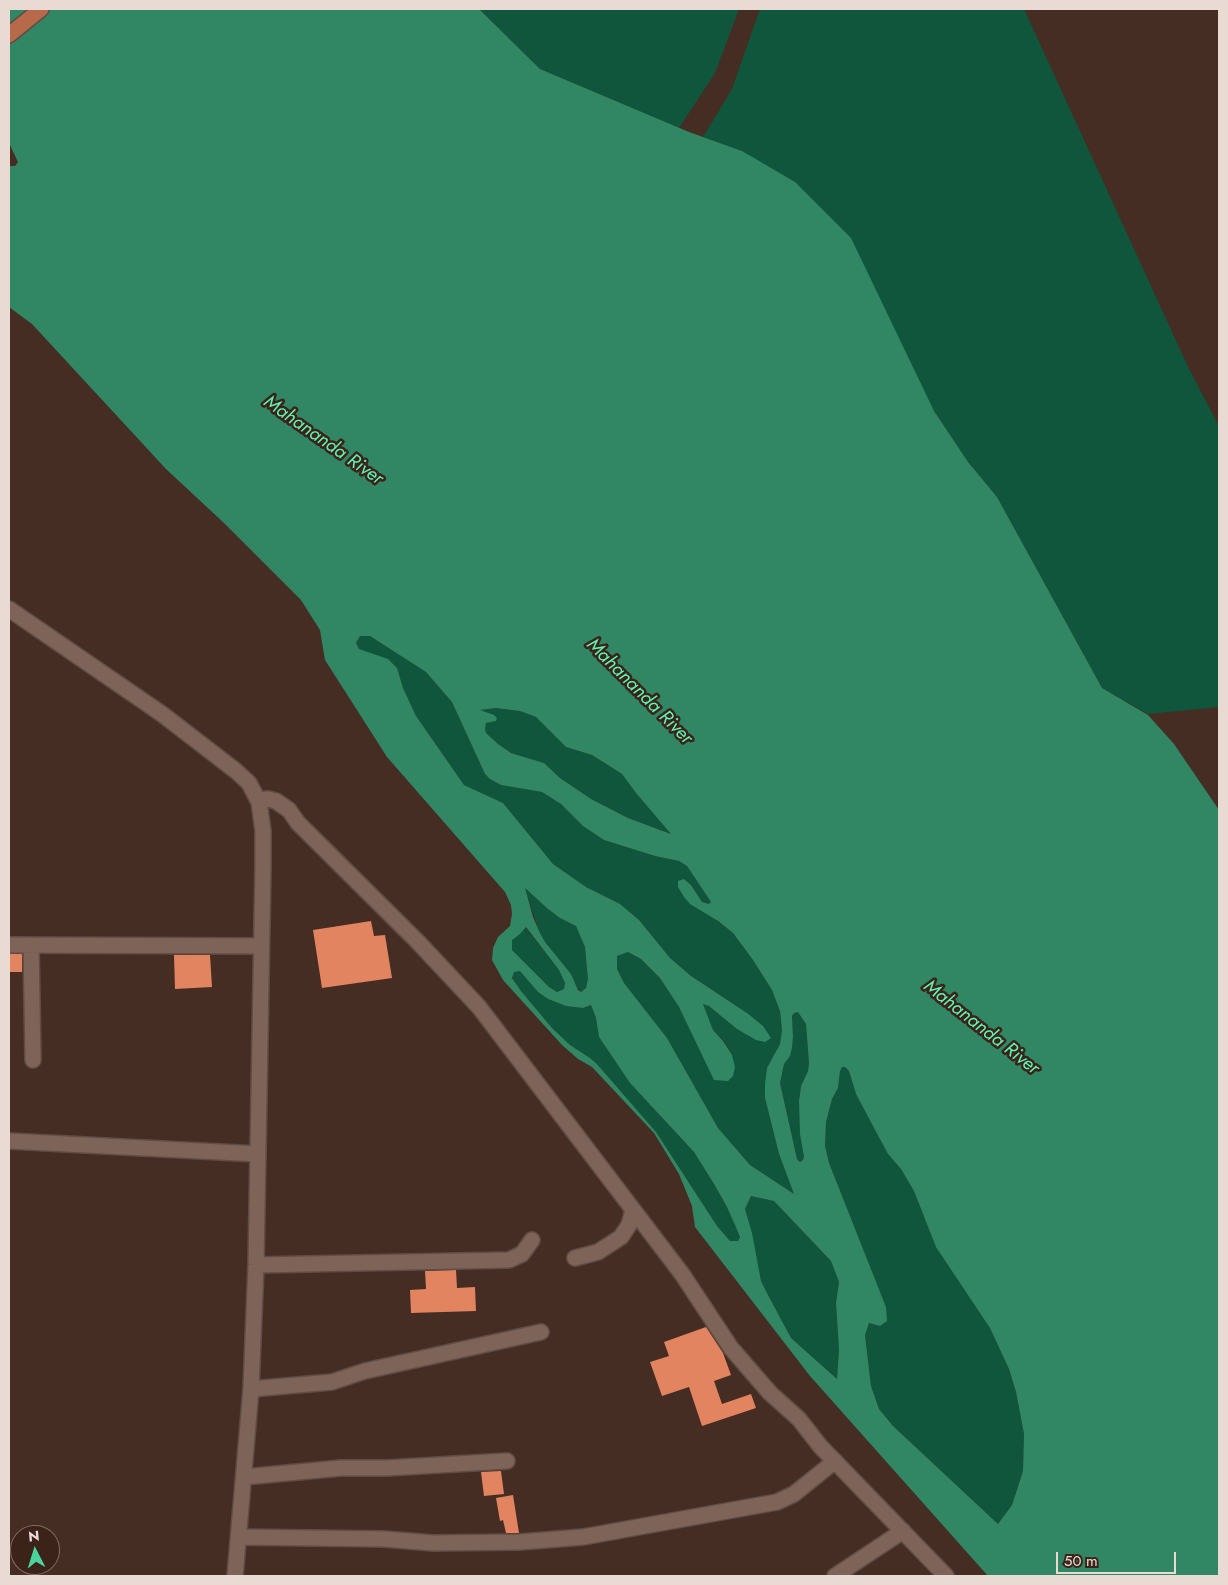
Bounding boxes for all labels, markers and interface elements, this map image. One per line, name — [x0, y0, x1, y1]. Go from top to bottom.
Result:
water label: Mahananda River — [259, 391, 387, 491]
water label: Mahananda River — [581, 634, 697, 750]
water label: Mahananda River — [918, 976, 1044, 1080]
north arrow — [10, 1525, 60, 1575]
text: N — [27, 1526, 40, 1547]
scale bar — [1058, 1542, 1178, 1574]
text: 50 m — [1064, 1550, 1098, 1572]

